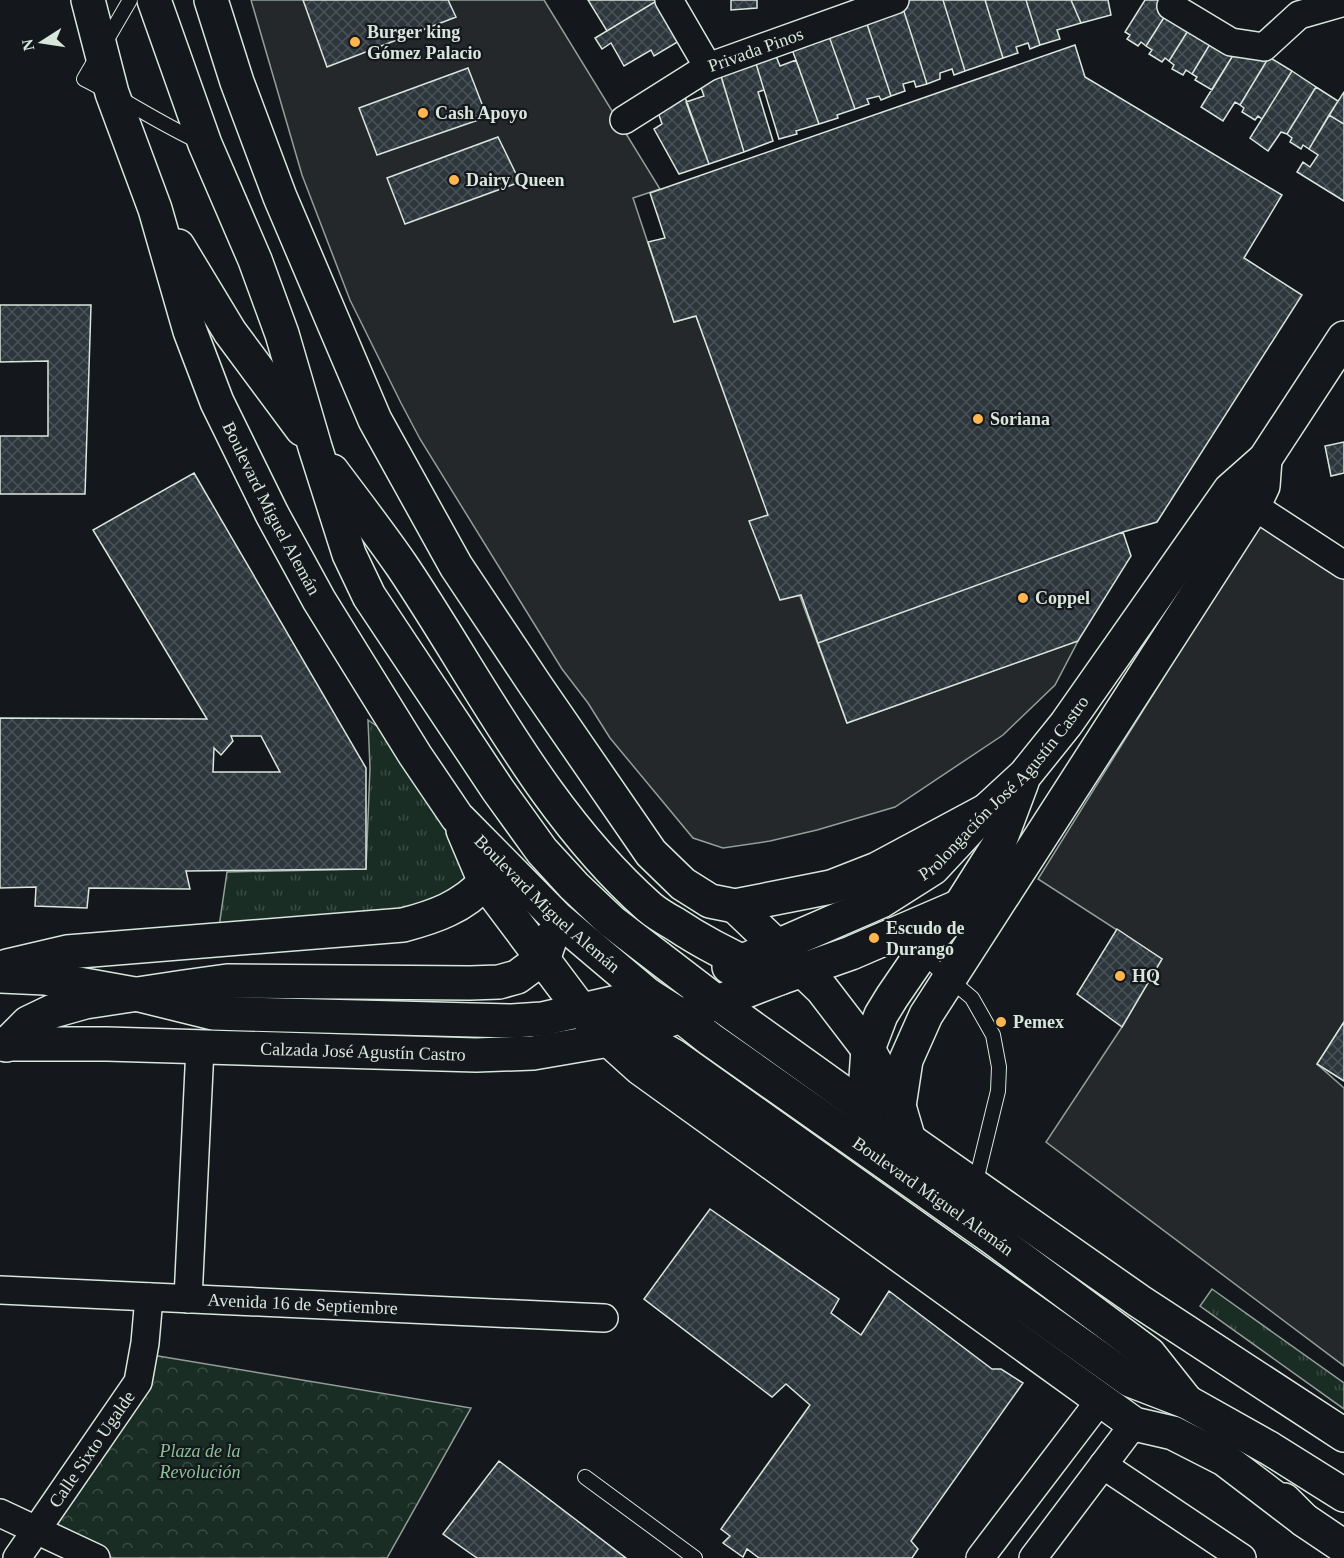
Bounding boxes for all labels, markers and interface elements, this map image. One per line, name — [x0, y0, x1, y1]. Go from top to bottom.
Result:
north arrow — [12, 12, 72, 72]
place label: Burger king Gómez Palacio — [367, 22, 481, 63]
street label: Privada Pinos — [705, 24, 806, 76]
marker: Burger king Gómez Palacio — [348, 35, 362, 49]
text: N — [18, 37, 37, 52]
place label: Cash Apoyo — [435, 103, 528, 123]
marker: Cash Apoyo — [416, 106, 430, 120]
place label: Dairy Queen — [466, 170, 565, 190]
marker: Dairy Queen — [447, 173, 461, 187]
place label: Soriana — [990, 409, 1050, 429]
marker: Soriana — [971, 412, 985, 426]
street label: Boulevard Miguel Alemán — [218, 419, 324, 598]
place label: Coppel — [1035, 588, 1090, 608]
marker: Coppel — [1016, 591, 1030, 605]
street label: Prolongación José Agustín Castro — [915, 692, 1093, 885]
street label: Boulevard Miguel Alemán — [471, 831, 624, 977]
place label: Escudo de Durango — [886, 918, 965, 959]
marker: Escudo de Durango — [867, 931, 881, 945]
place label: HQ — [1132, 966, 1160, 986]
marker: HQ — [1113, 969, 1127, 983]
place label: Pemex — [1013, 1012, 1064, 1032]
marker: Pemex — [994, 1015, 1008, 1029]
street label: Calzada José Agustín Castro — [260, 1039, 466, 1065]
street label: Boulevard Miguel Alemán — [849, 1133, 1017, 1260]
street label: Avenida 16 de Septiembre — [207, 1290, 398, 1318]
street label: Calle Sixto Ugalde — [45, 1387, 139, 1511]
park label: Plaza de la Revolución — [159, 1441, 241, 1482]

